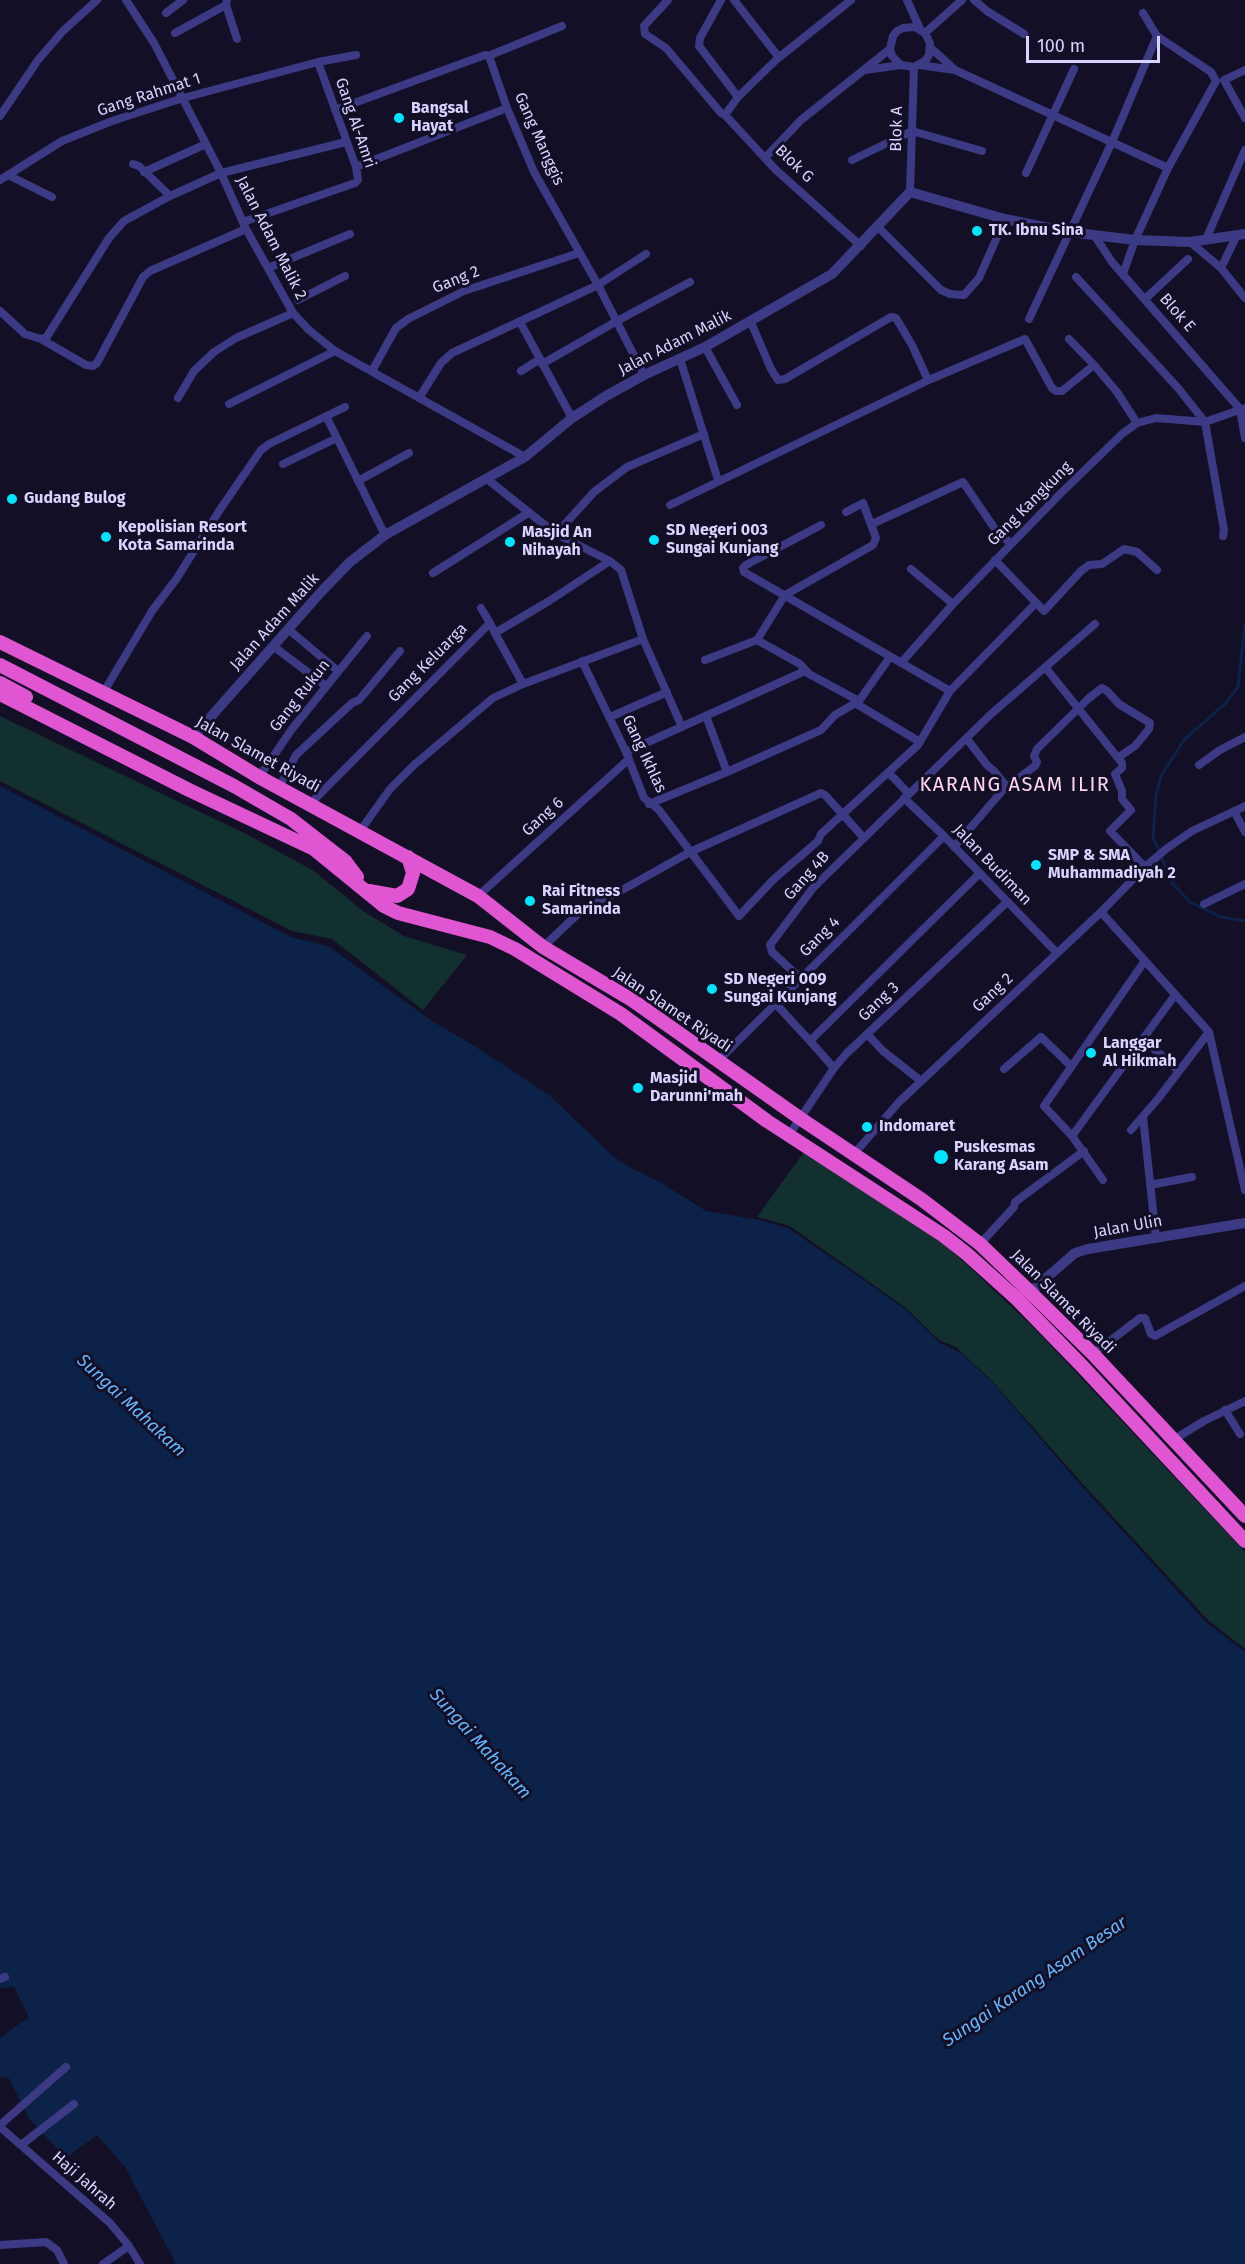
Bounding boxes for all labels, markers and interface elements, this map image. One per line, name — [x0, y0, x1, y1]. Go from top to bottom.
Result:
scale bar — [1029, 24, 1162, 62]
text: 100 m — [1037, 35, 1085, 57]
street label: Gang Rahmat 1 — [95, 69, 203, 121]
street label: Gang Al-Amri — [331, 75, 379, 171]
street label: Gang Manggis — [510, 89, 568, 189]
place label: Bangsal Hayat — [411, 99, 468, 137]
street label: Blok A — [887, 106, 907, 152]
marker: Bangsal Hayat — [392, 111, 406, 125]
street label: Blok G — [771, 141, 817, 187]
street label: Jalan Adam Malik 2 — [232, 173, 310, 303]
place label: TK. Ibnu Sina — [989, 221, 1083, 241]
marker: TK. Ibnu Sina — [970, 224, 984, 238]
street label: Gang 2 — [430, 262, 482, 298]
street label: Blok E — [1155, 290, 1199, 336]
street label: Jalan Adam Malik — [615, 306, 735, 380]
street label: Gang Kangkung — [984, 458, 1076, 550]
place label: Gudang Bulog — [24, 489, 126, 509]
marker: Gudang Bulog — [5, 492, 19, 506]
place label: Kepolisian Resort Kota Samarinda — [118, 518, 247, 556]
place label: SD Negeri 003 Sungai Kunjang — [666, 521, 779, 559]
place label: Masjid An Nihayah — [522, 523, 592, 561]
marker: Kepolisian Resort Kota Samarinda — [99, 530, 113, 544]
marker: SD Negeri 003 Sungai Kunjang — [647, 533, 661, 547]
marker: Masjid An Nihayah — [503, 535, 517, 549]
street label: Jalan Adam Malik — [226, 569, 324, 675]
street label: Gang Keluarga — [384, 619, 472, 707]
street label: Gang Rukun — [266, 656, 334, 736]
street label: Gang Ikhlas — [618, 712, 670, 796]
street label: Jalan Slamet Riyadi — [192, 713, 324, 797]
district label: KARANG ASAM ILIR — [920, 773, 1110, 797]
street label: Gang 6 — [518, 793, 568, 841]
street label: Jalan Budiman — [949, 820, 1035, 910]
place label: SMP & SMA Muhammadiyah 2 — [1048, 846, 1176, 884]
street label: Gang 4B — [780, 848, 834, 904]
marker: SMP & SMA Muhammadiyah 2 — [1029, 858, 1043, 872]
place label: Rai Fitness Samarinda — [542, 882, 621, 920]
marker: Rai Fitness Samarinda — [523, 894, 537, 908]
street label: Gang 4 — [796, 913, 844, 961]
street label: Jalan Slamet Riyadi — [609, 963, 735, 1057]
street label: Gang 2 — [969, 969, 1017, 1017]
place label: SD Negeri 009 Sungai Kunjang — [724, 970, 837, 1008]
street label: Gang 3 — [855, 978, 903, 1026]
marker: SD Negeri 009 Sungai Kunjang — [705, 982, 719, 996]
place label: Langgar Al Hikmah — [1103, 1034, 1177, 1072]
marker: Langgar Al Hikmah — [1084, 1046, 1098, 1060]
place label: Masjid Darunni'mah — [650, 1069, 743, 1107]
marker: Masjid Darunni'mah — [631, 1081, 645, 1095]
place label: Indomaret — [879, 1117, 955, 1137]
marker: Indomaret — [860, 1120, 874, 1134]
place label: Puskesmas Karang Asam — [954, 1138, 1049, 1176]
marker: Puskesmas Karang Asam — [932, 1148, 950, 1166]
street label: Jalan Ulin — [1092, 1212, 1164, 1242]
street label: Jalan Slamet Riyadi — [1007, 1246, 1119, 1358]
water label: Sungai Mahakam — [72, 1350, 190, 1462]
water label: Sungai Mahakam — [425, 1684, 535, 1804]
water label: Sungai Karang Asam Besar — [939, 1912, 1131, 2052]
street label: Haji Jahrah — [48, 2148, 120, 2214]

